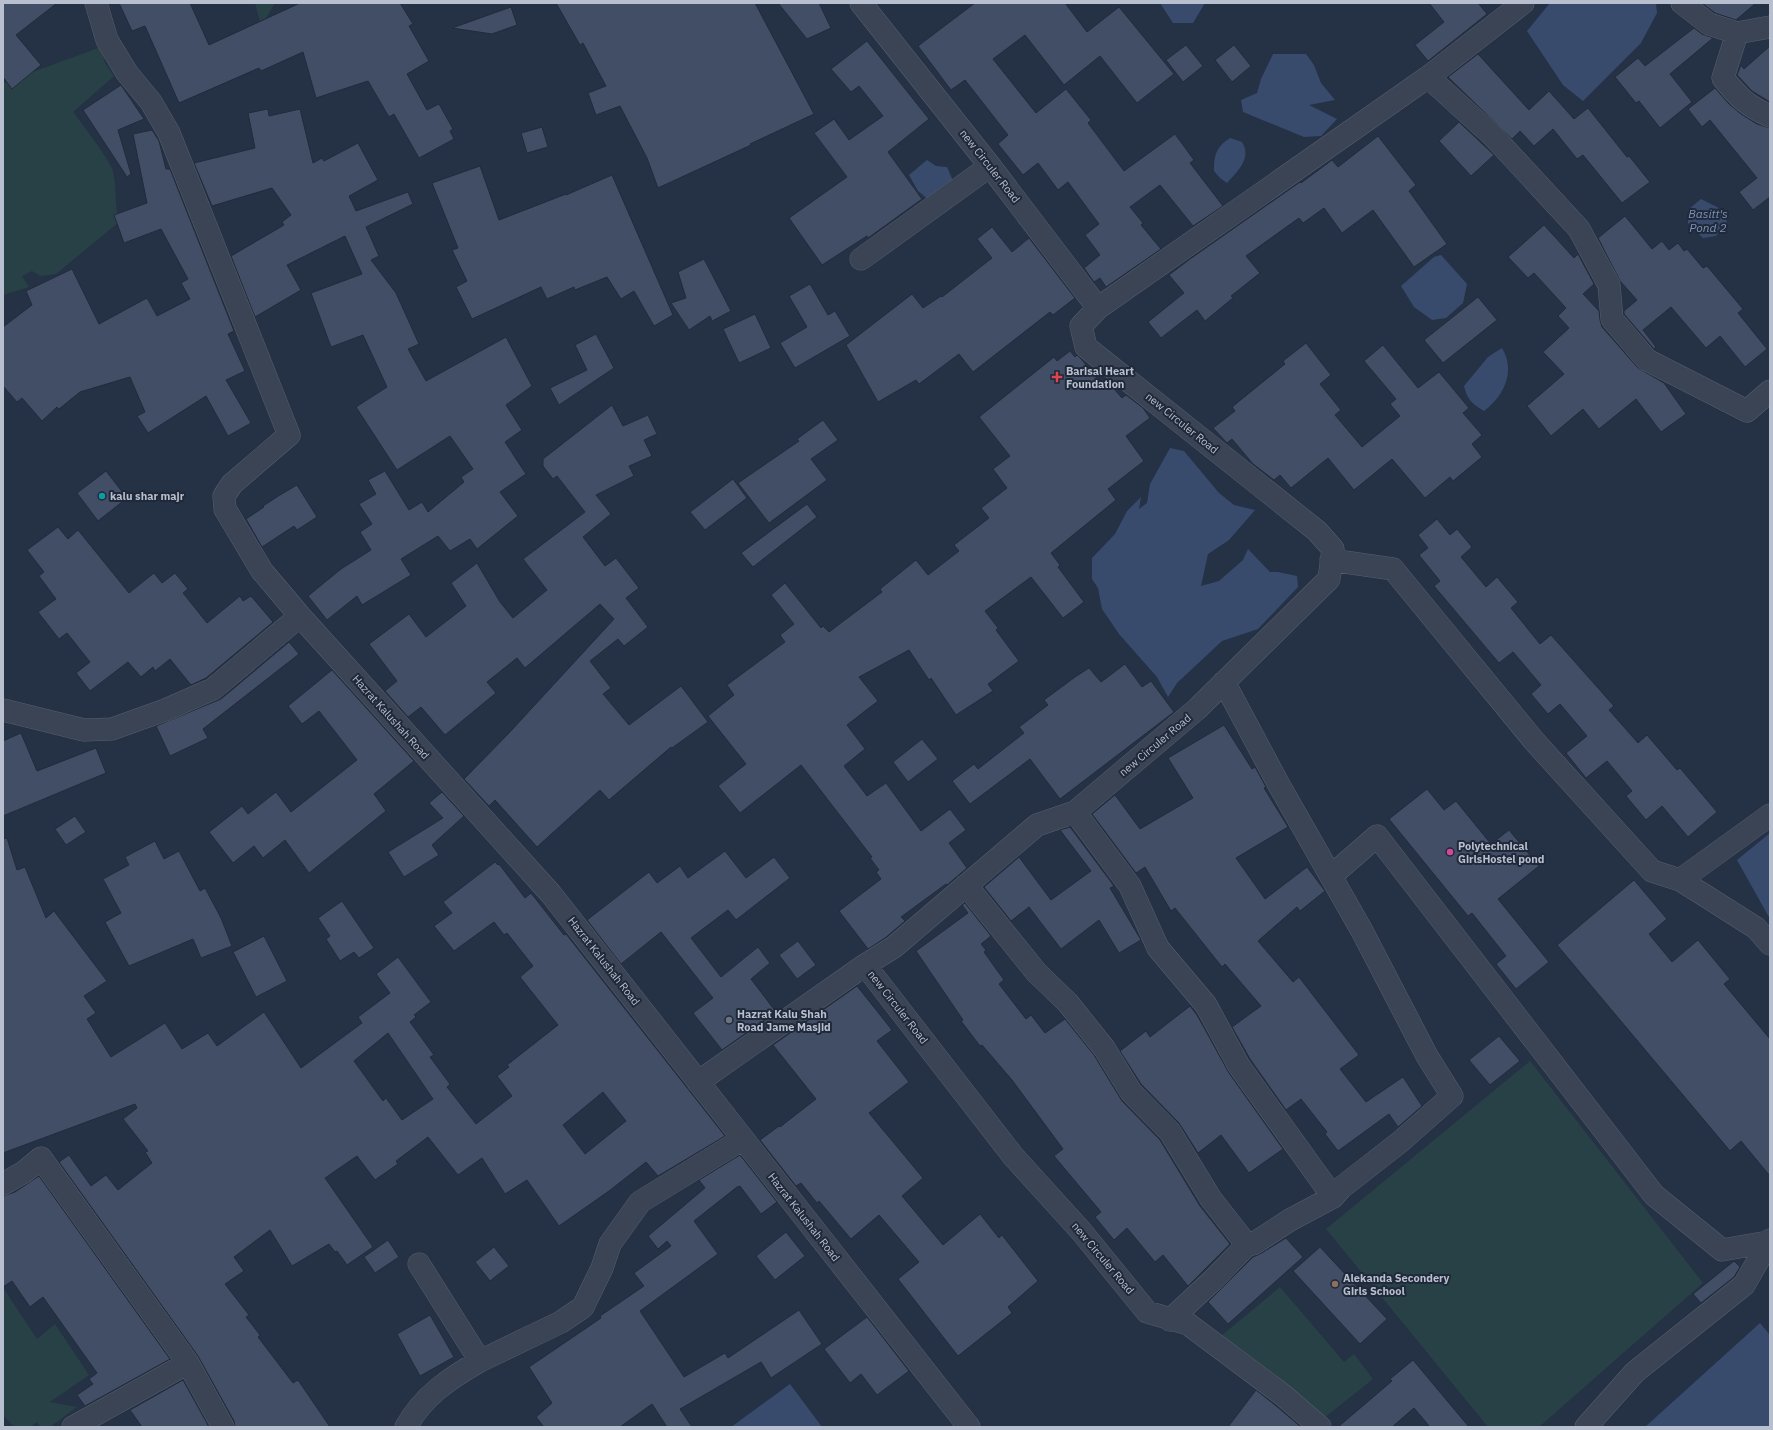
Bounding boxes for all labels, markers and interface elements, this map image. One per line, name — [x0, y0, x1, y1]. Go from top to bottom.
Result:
street label: new Circuler Road — [957, 126, 1023, 206]
water label: Basitt's Pond 2 — [1688, 206, 1728, 235]
place label: Barisal Heart Foundation — [1066, 364, 1134, 391]
marker: Barisal Heart Foundation — [1051, 371, 1063, 383]
street label: new Circuler Road — [1143, 389, 1221, 457]
place label: kalu shar majr — [110, 489, 185, 503]
marker: kalu shar majr — [97, 491, 107, 501]
street label: Hazrat Kalushah Road — [349, 672, 433, 762]
street label: new Circuler Road — [1116, 711, 1194, 779]
place label: Polytechnical GirlsHostel pond — [1458, 839, 1544, 866]
marker: Polytechnical GirlsHostel pond — [1445, 847, 1455, 857]
street label: Hazrat Kalushah Road — [565, 914, 643, 1008]
street label: new Circuler Road — [865, 967, 931, 1047]
place label: Hazrat Kalu Shah Road Jame Masjid — [737, 1007, 831, 1034]
marker: Hazrat Kalu Shah Road Jame Masjid — [724, 1015, 734, 1025]
street label: Hazrat Kalushah Road — [765, 1170, 843, 1264]
street label: new Circuler Road — [1069, 1219, 1137, 1297]
place label: Alekanda Secondery Girls School — [1343, 1271, 1450, 1298]
marker: Alekanda Secondery Girls School — [1330, 1279, 1340, 1289]

